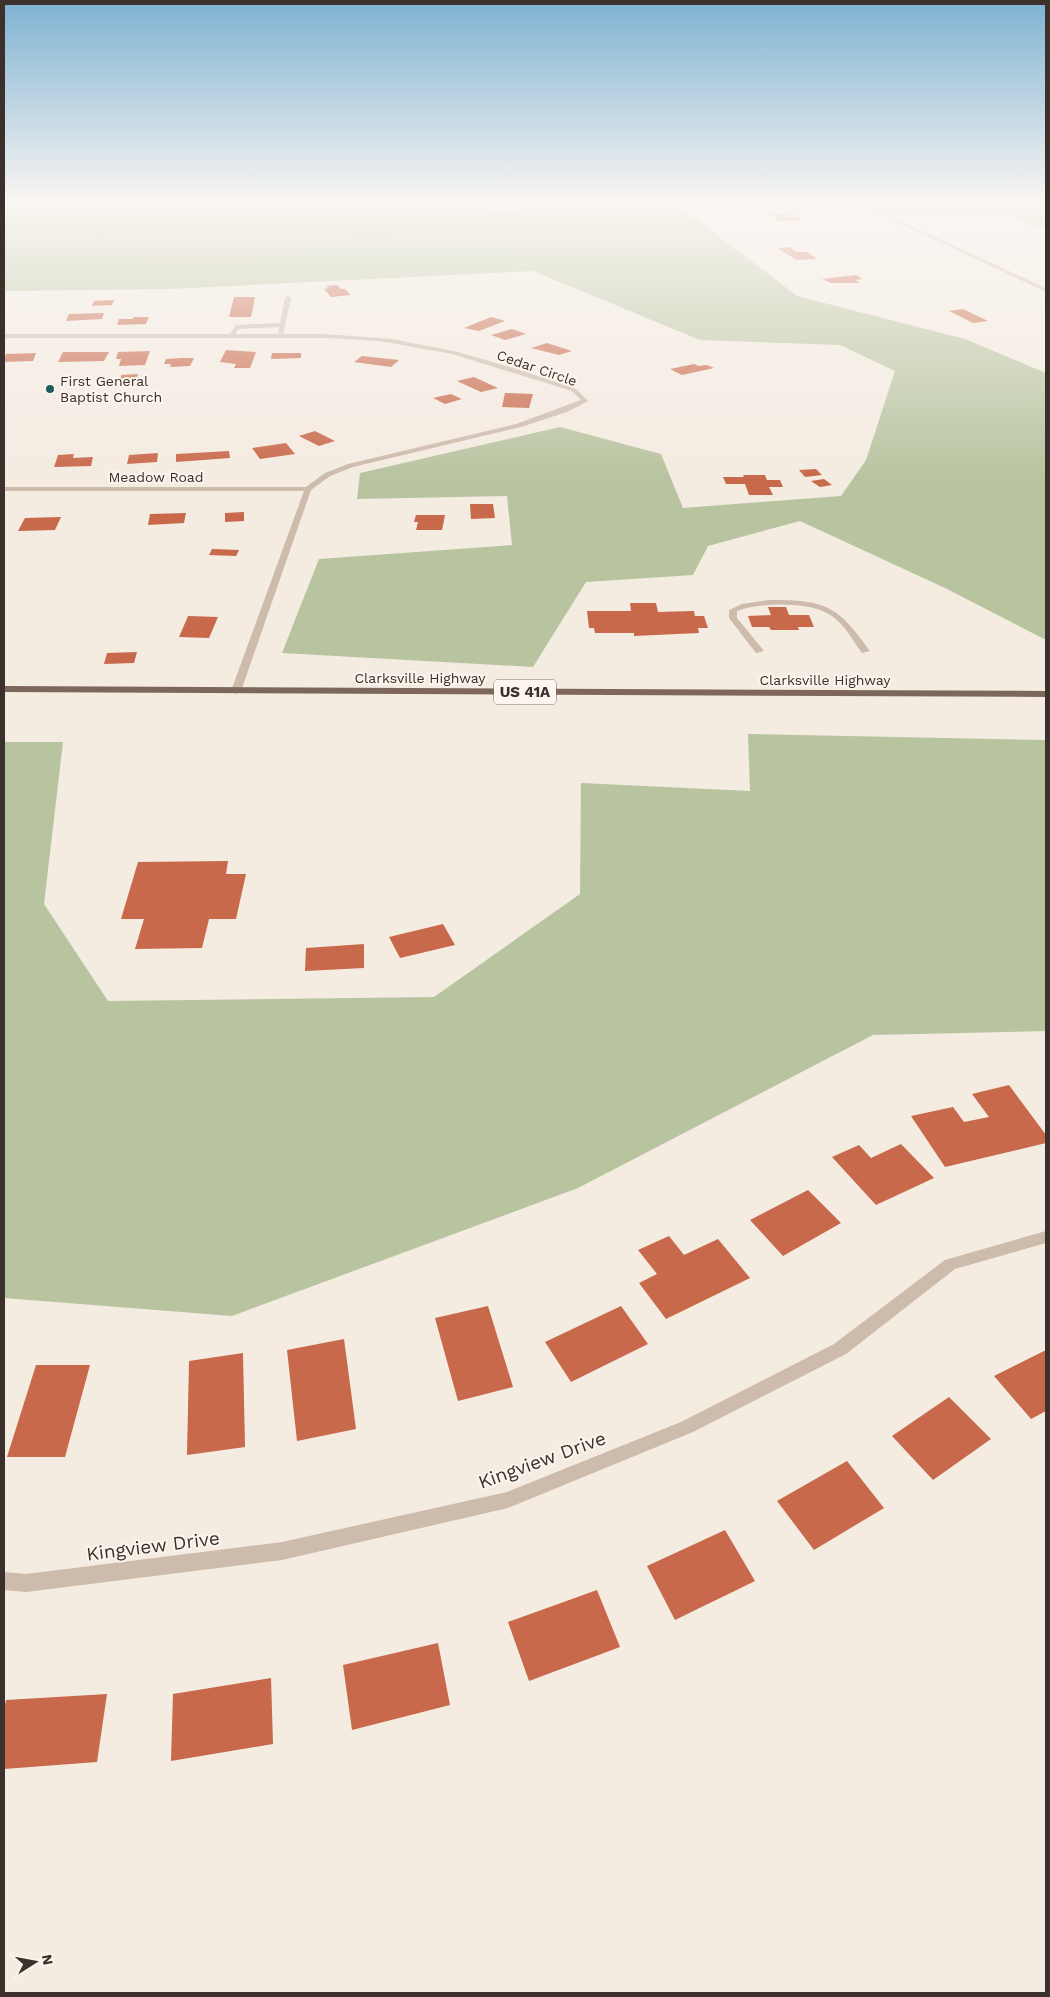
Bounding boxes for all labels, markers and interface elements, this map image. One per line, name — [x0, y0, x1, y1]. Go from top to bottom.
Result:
street label: Cedar Circle — [495, 347, 579, 389]
place label: First General Baptist Church — [60, 373, 162, 405]
marker: First General Baptist Church — [44, 383, 56, 395]
street label: Meadow Road — [108, 469, 204, 485]
street label: Clarksville Highway — [354, 670, 486, 686]
street label: Clarksville Highway — [759, 672, 891, 688]
road number: US 41A — [494, 680, 556, 704]
street label: Kingview Drive — [475, 1426, 609, 1494]
street label: Kingview Drive — [85, 1526, 221, 1566]
north arrow — [10, 1937, 60, 1987]
text: N — [39, 1953, 57, 1966]

